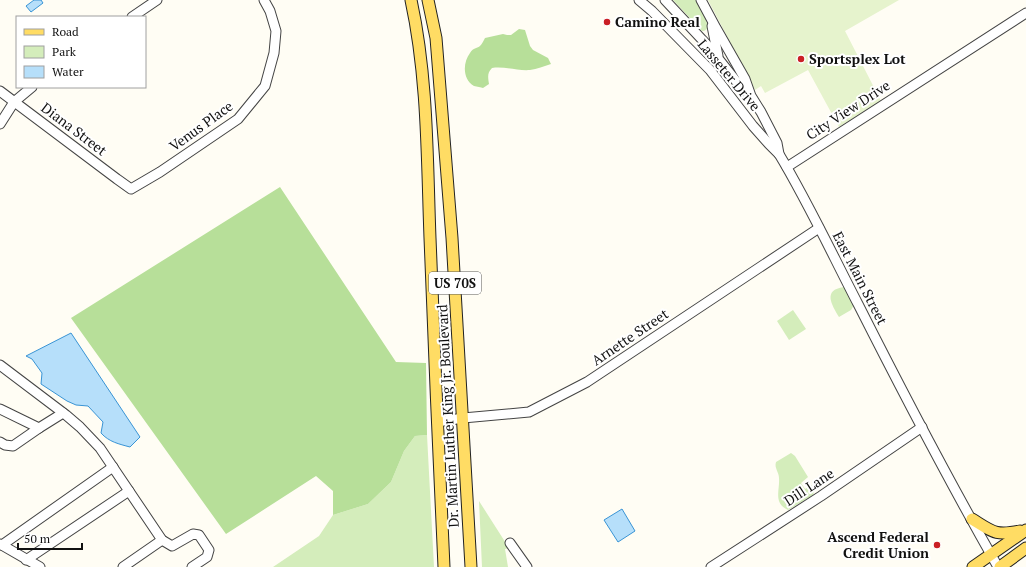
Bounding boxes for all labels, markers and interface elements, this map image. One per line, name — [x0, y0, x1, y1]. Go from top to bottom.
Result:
place label: Camino Real — [615, 12, 700, 31]
legend — [16, 16, 146, 88]
marker: Camino Real — [602, 17, 612, 27]
text: Road — [52, 24, 79, 39]
street label: Lasseter Drive — [694, 35, 765, 115]
text: Park — [52, 44, 77, 59]
place label: Sportsplex Lot — [809, 49, 906, 68]
marker: Sportsplex Lot — [796, 54, 806, 64]
text: Water — [52, 64, 84, 79]
street label: City View Drive — [802, 75, 893, 144]
street label: Venus Place — [165, 96, 236, 155]
street label: Diana Street — [38, 98, 112, 160]
street label: East Main Street — [829, 228, 893, 328]
road number: US 70S — [429, 272, 481, 294]
street label: Dr. Martin Luther King Jr. Boulevard — [432, 304, 463, 528]
street label: Arnette Street — [588, 304, 672, 369]
street label: Dill Lane — [780, 463, 837, 510]
scale bar — [18, 525, 82, 551]
place label: Ascend Federal Credit Union — [827, 527, 929, 562]
text: 50 m — [24, 531, 51, 546]
marker: Ascend Federal Credit Union — [932, 540, 942, 550]

